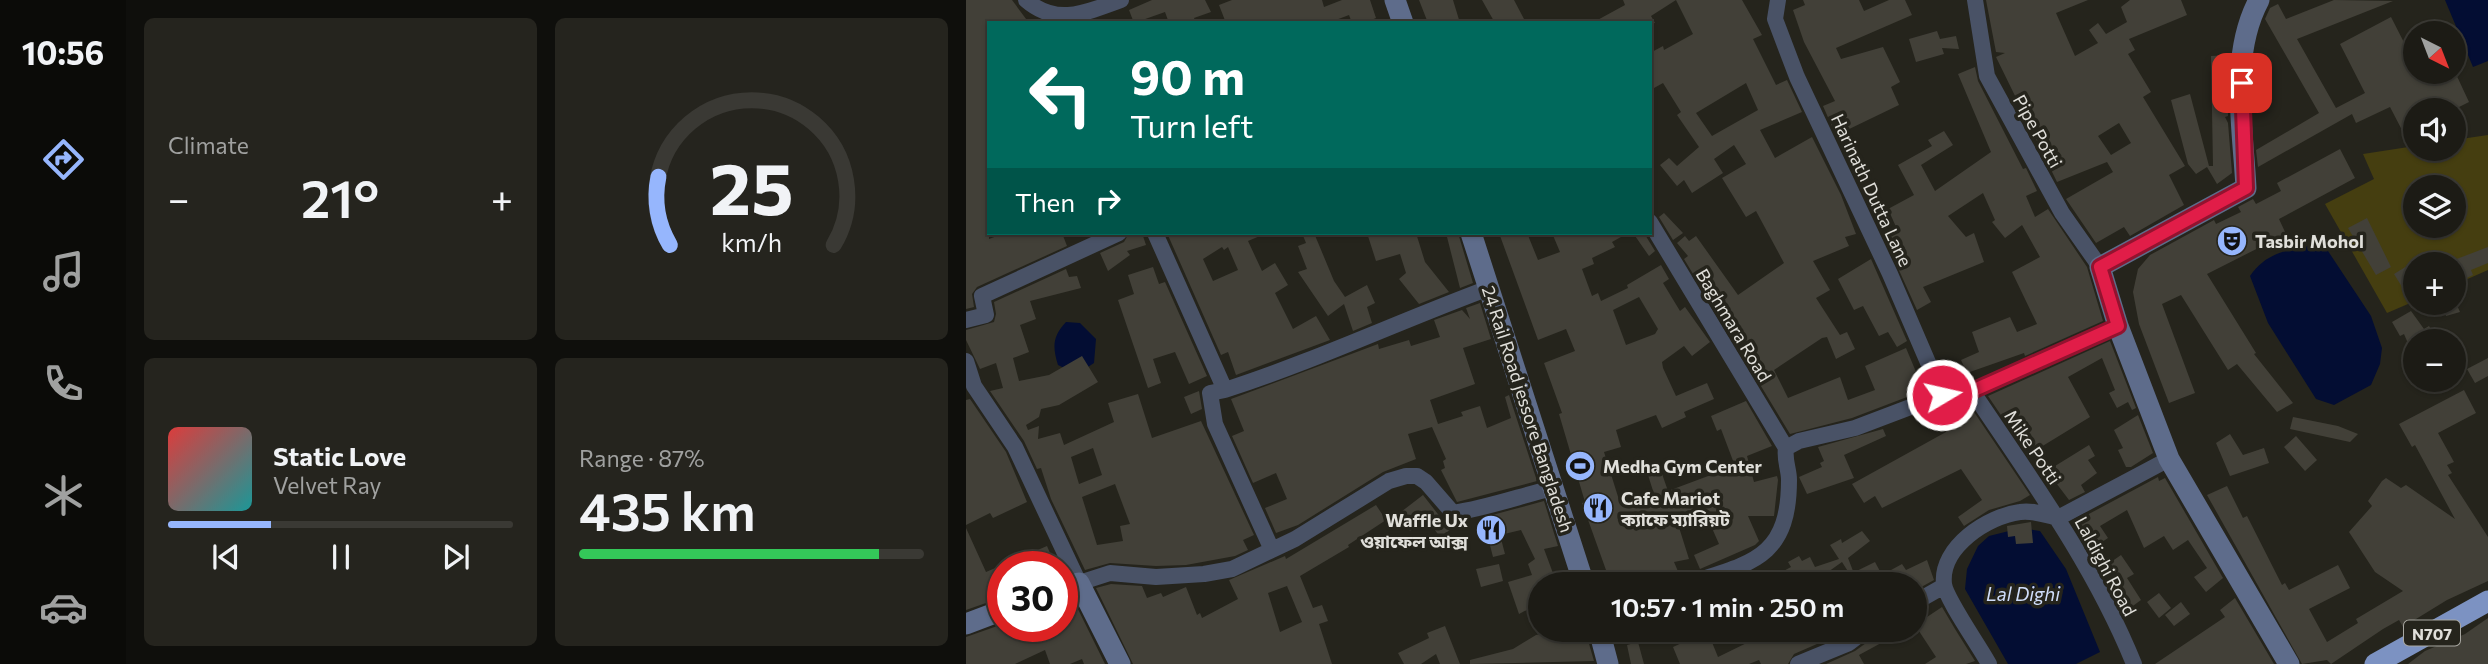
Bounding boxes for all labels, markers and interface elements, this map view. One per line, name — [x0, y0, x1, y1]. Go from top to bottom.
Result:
north arrow — [2403, 21, 2466, 84]
map controls — [2403, 21, 2466, 392]
text: 10:56 — [22, 32, 104, 72]
text: 90 m — [1130, 45, 1245, 105]
icon: left — [1015, 49, 1106, 140]
pin — [2212, 53, 2272, 113]
icon: arrive — [2223, 64, 2261, 102]
street label: Pipe Potti — [2009, 90, 2067, 172]
button: sound — [2403, 98, 2466, 161]
text: Turn left — [1130, 105, 1254, 145]
street label: Harinath Dutta Lane — [1827, 110, 1917, 270]
text: Climate — [168, 131, 249, 159]
icon: directions — [39, 135, 88, 184]
text: 25 — [710, 141, 793, 230]
text: 21° — [301, 165, 379, 229]
text: − — [168, 174, 190, 221]
text: + — [491, 174, 513, 221]
button: layers — [2403, 175, 2466, 238]
icon: right — [1089, 182, 1127, 220]
text: Then — [1015, 186, 1075, 217]
theatre icon: Tasbir Mohol — [2215, 224, 2249, 258]
text: km/h — [721, 227, 782, 257]
place label: Tasbir Mohol — [2255, 230, 2364, 252]
icon: music — [39, 247, 88, 296]
button: + — [2403, 252, 2466, 315]
street label: Baghmara Road — [1692, 264, 1776, 386]
street label: 24 Rail Road jessore Bangladesh — [1478, 283, 1578, 535]
button: − — [2403, 329, 2466, 392]
position arrow — [1905, 358, 1979, 432]
icon: phone — [39, 359, 88, 408]
street label: Mike Potti — [2000, 406, 2066, 488]
text: Static Love — [273, 440, 406, 471]
text: Range · 87% — [579, 444, 704, 472]
sports icon: Medha Gym Center — [1563, 449, 1597, 483]
place label: Medha Gym Center — [1603, 455, 1762, 477]
icon: climate — [39, 471, 88, 520]
text: Velvet Ray — [273, 471, 381, 499]
text: 435 km — [579, 478, 756, 542]
place label: Cafe Mariot ক্যাফে ম্যারিয়ট — [1620, 487, 1731, 530]
restaurant icon: Cafe Mariot ক্যাফে ম্যারিয়ট — [1581, 491, 1615, 525]
place label: Waffle Ux ওয়াফেল আক্স — [1360, 509, 1469, 552]
street label: Laldighi Road — [2071, 512, 2141, 620]
restaurant icon: Waffle Ux ওয়াফেল আক্স — [1474, 513, 1508, 547]
icon: previous — [207, 538, 245, 576]
icon: pause — [322, 538, 360, 576]
icon: next — [437, 538, 475, 576]
speed limit sign: 30 — [987, 551, 1078, 642]
water label: Lal Dighi — [1986, 582, 2061, 605]
icon: car — [39, 583, 88, 632]
text: 10:57 · 1 min · 250 m — [1611, 591, 1844, 622]
road number: N707 — [2404, 620, 2460, 646]

